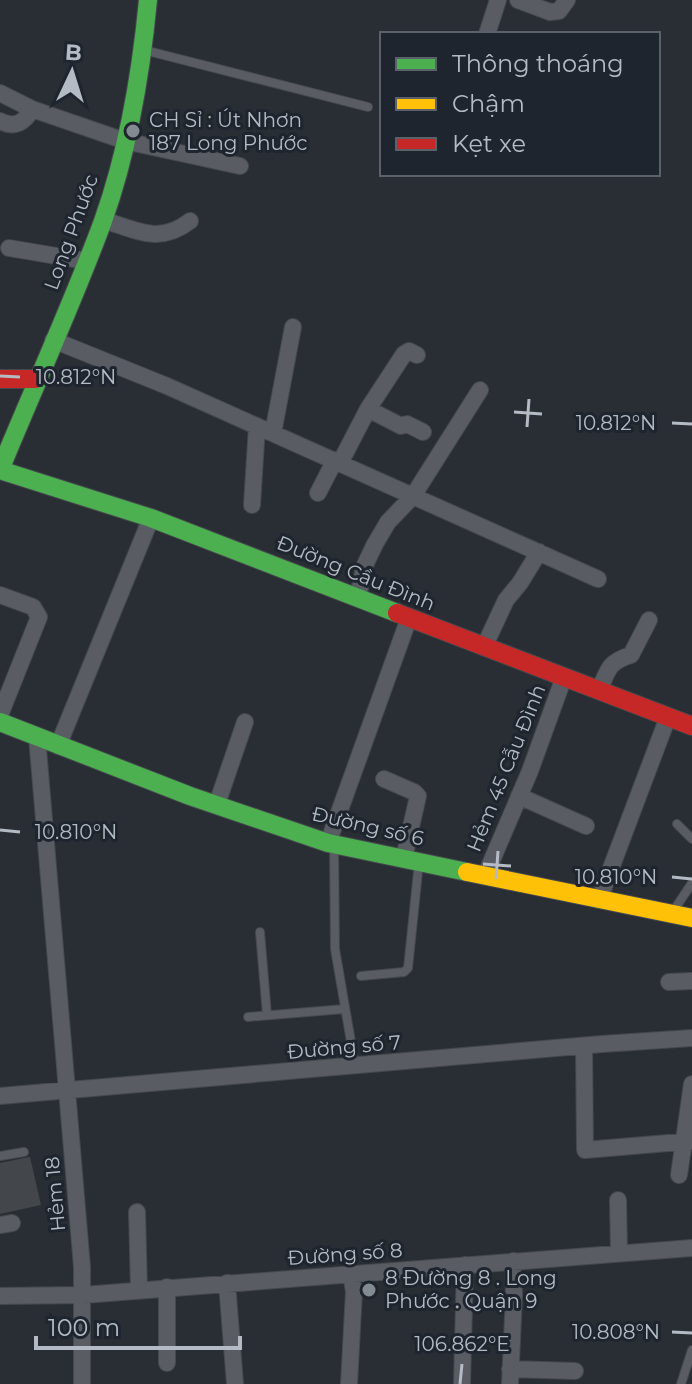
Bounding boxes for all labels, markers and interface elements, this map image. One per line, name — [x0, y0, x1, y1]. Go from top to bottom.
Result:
north arrow — [32, 32, 112, 112]
legend — [380, 32, 660, 176]
text: B — [64, 38, 83, 67]
text: Thông thoáng — [452, 49, 624, 78]
text: Chậm — [452, 89, 525, 118]
place label: CH Sỉ : Út Nhơn 187 Long Phước — [149, 108, 307, 155]
marker: CH Sỉ : Út Nhơn 187 Long Phước — [124, 122, 142, 140]
text: Kẹt xe — [452, 129, 526, 158]
street label: Long Phước — [39, 171, 103, 293]
text: 10.812°N — [36, 365, 116, 389]
text: 10.812°N — [576, 411, 656, 435]
street label: Đường Cầu Đình — [273, 530, 439, 616]
street label: Hẻm 45 Cẫu Đình — [462, 681, 550, 855]
street label: Đường số 6 — [310, 801, 426, 851]
text: 10.810°N — [35, 820, 117, 844]
text: 10.810°N — [575, 865, 657, 889]
street label: Đường số 7 — [286, 1030, 402, 1064]
street label: Hẻm 18 — [40, 1156, 70, 1232]
street label: Đường số 8 — [287, 1238, 403, 1270]
place label: 8 Đường 8 . Long Phước . Quận 9 — [385, 1266, 557, 1313]
marker: 8 Đường 8 . Long Phước . Quận 9 — [360, 1281, 378, 1299]
scale bar — [36, 1300, 240, 1350]
text: 100 m — [48, 1313, 120, 1342]
text: 10.808°N — [572, 1320, 660, 1344]
text: 106.862°E — [414, 1332, 510, 1356]

